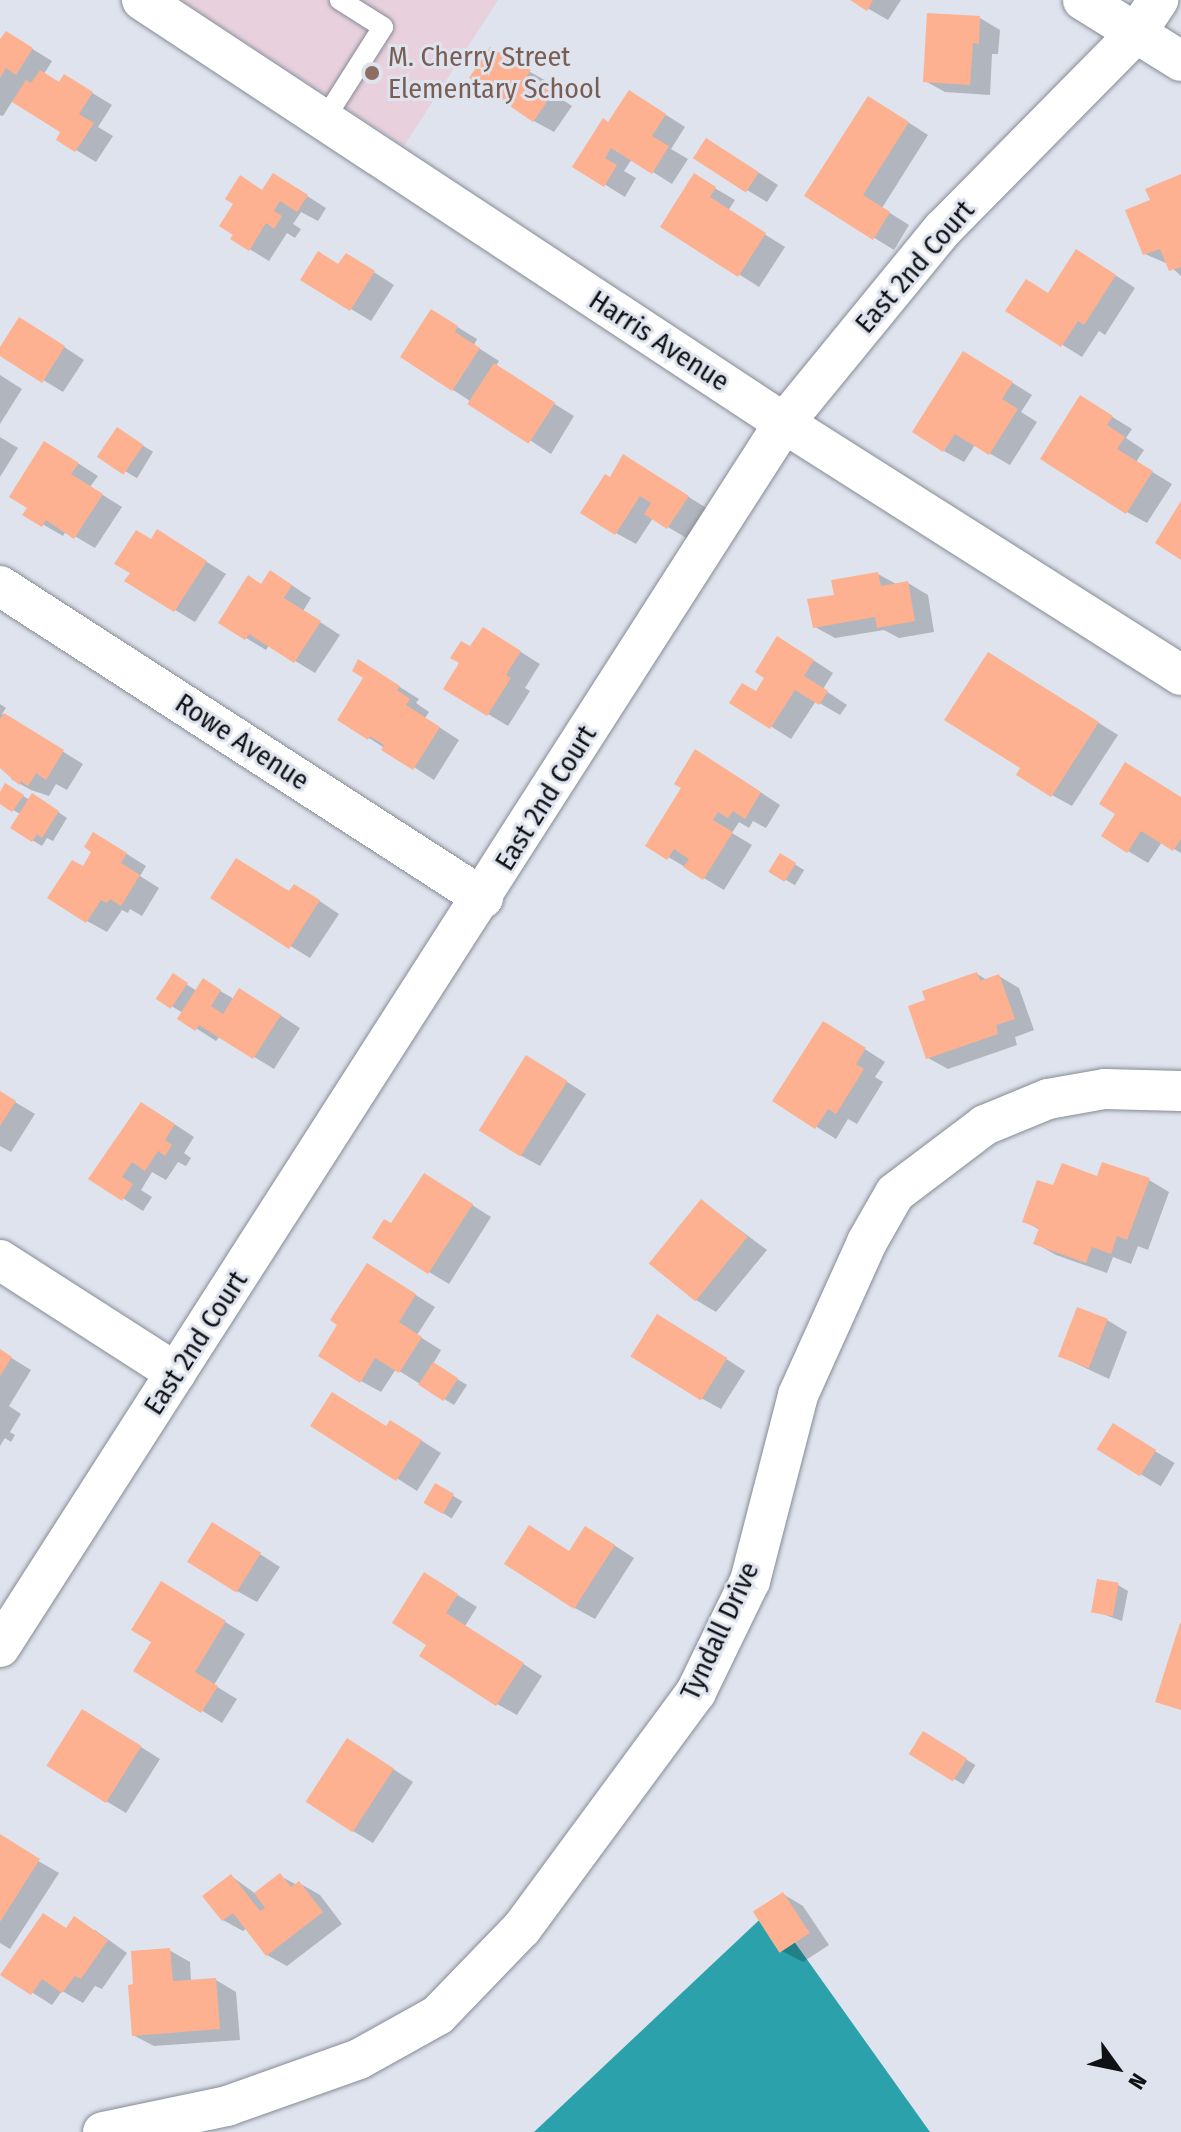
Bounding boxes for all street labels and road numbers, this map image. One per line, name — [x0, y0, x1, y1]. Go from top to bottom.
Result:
street label: East 2nd Court — [848, 194, 982, 340]
street label: Harris Avenue — [583, 283, 735, 399]
street label: Rowe Avenue — [169, 686, 315, 798]
street label: East 2nd Court — [488, 719, 604, 877]
street label: East 2nd Court — [137, 1265, 255, 1421]
street label: Tyndall Drive — [673, 1557, 767, 1705]

